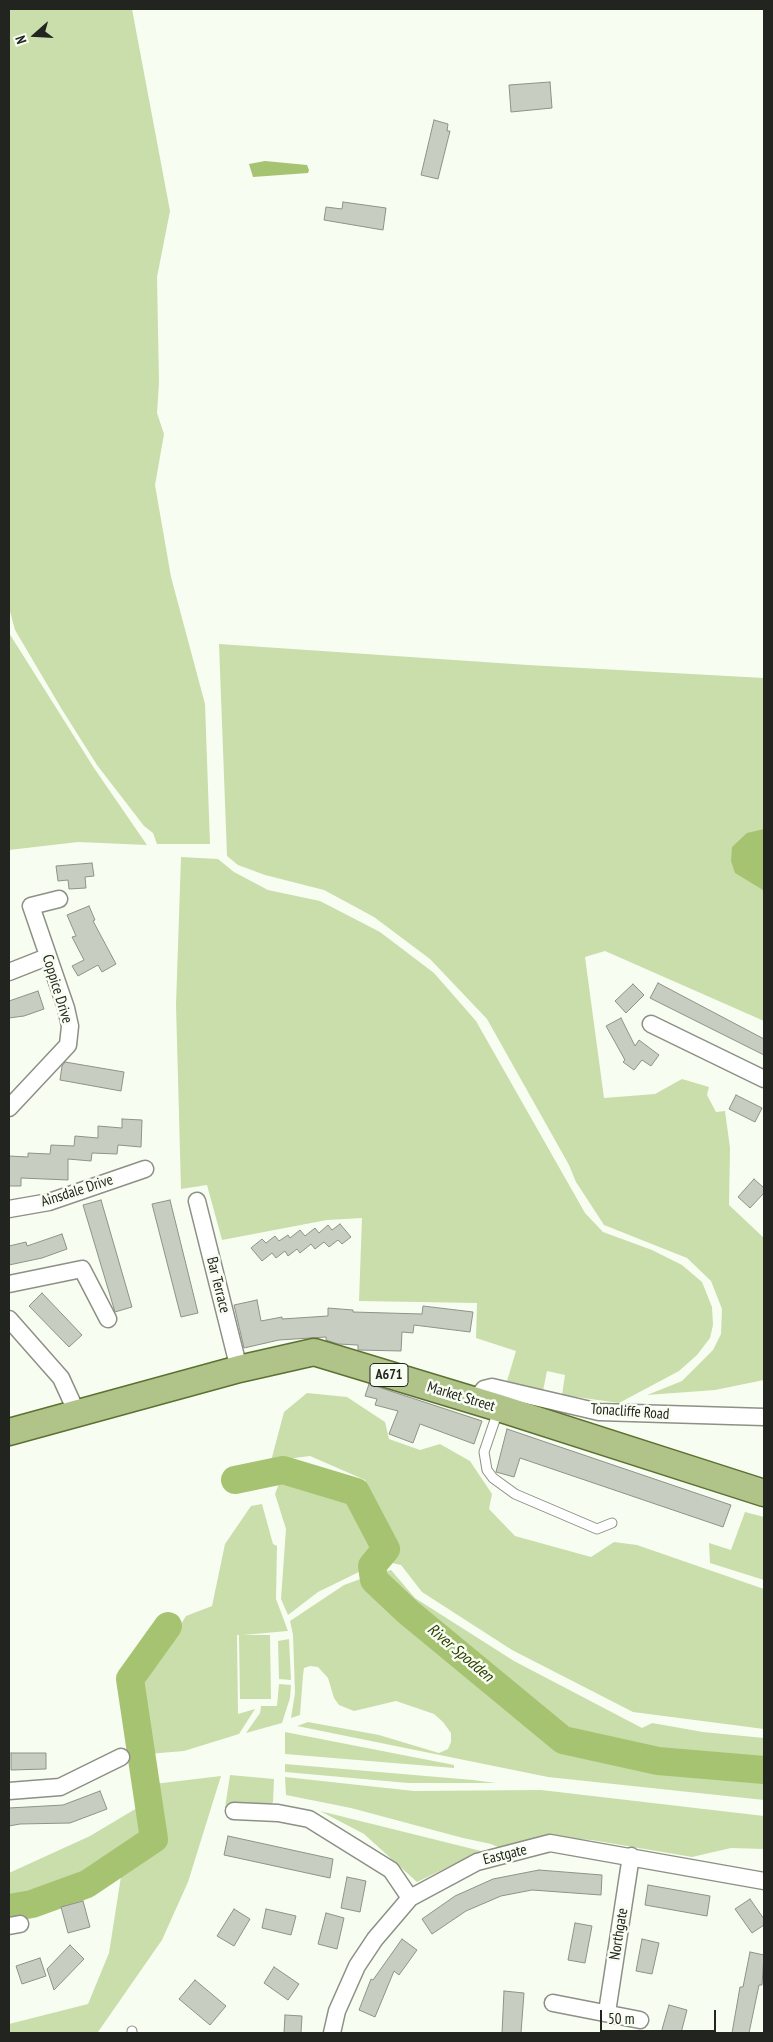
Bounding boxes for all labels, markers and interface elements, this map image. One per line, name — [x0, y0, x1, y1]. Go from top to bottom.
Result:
north arrow — [10, 10, 60, 60]
text: N — [11, 33, 31, 46]
street label: Coppice Drive — [38, 952, 76, 1026]
street label: Ainsdale Drive — [39, 1171, 115, 1211]
street label: Bar Terrace — [202, 1255, 234, 1315]
road number: A671 — [370, 1364, 408, 1386]
street label: Market Street — [425, 1378, 497, 1416]
street label: Tonacliffe Road — [590, 1400, 670, 1424]
water label: River Spodden — [423, 1620, 497, 1686]
street label: Eastgate — [481, 1841, 529, 1869]
street label: Northgate — [606, 1907, 632, 1961]
scale bar — [603, 2000, 719, 2032]
text: 50 m — [608, 2009, 634, 2028]

